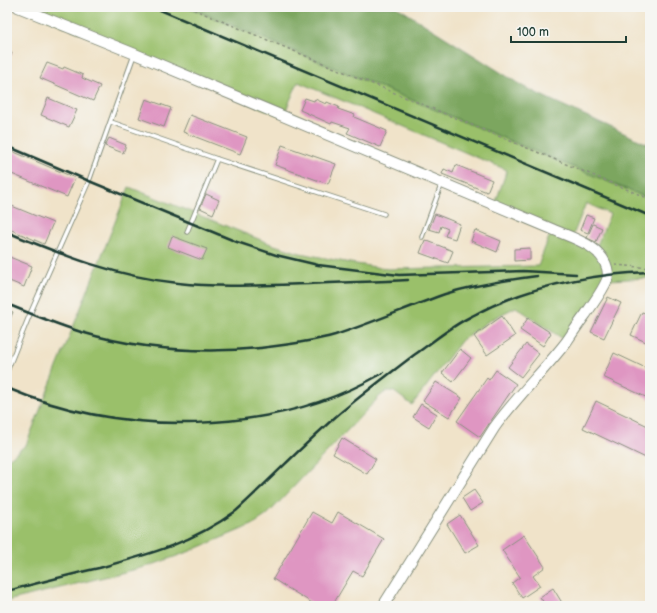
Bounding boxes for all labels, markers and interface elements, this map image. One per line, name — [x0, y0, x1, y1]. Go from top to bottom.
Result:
scale bar — [511, 18, 626, 44]
text: 100 m — [517, 25, 549, 40]

